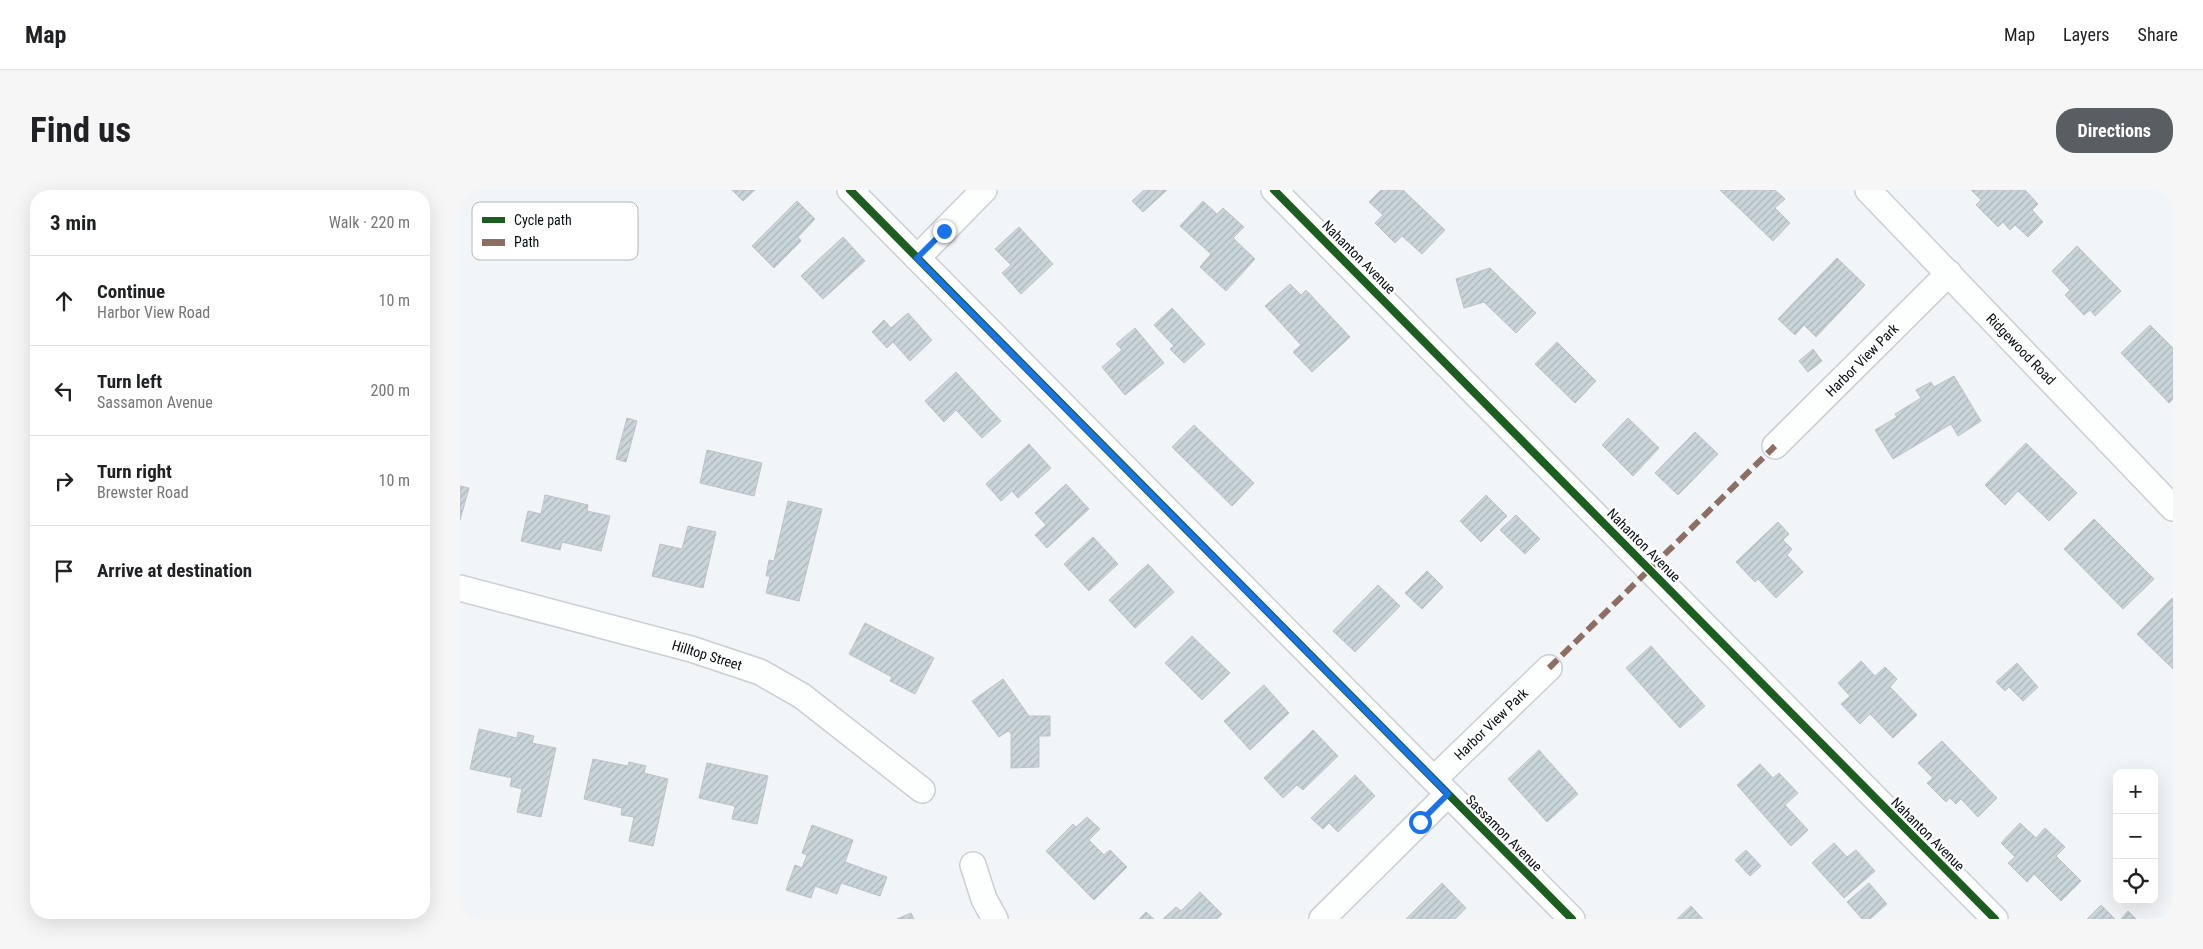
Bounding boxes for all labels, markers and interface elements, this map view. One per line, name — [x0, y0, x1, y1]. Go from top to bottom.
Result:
text: Map — [25, 21, 66, 49]
text: Map — [2004, 24, 2035, 45]
text: Layers — [2063, 24, 2110, 45]
text: Share — [2138, 24, 2178, 45]
button: Directions — [2056, 108, 2173, 153]
text: Find us — [30, 110, 131, 151]
legend — [472, 202, 638, 260]
text: 3 min — [50, 211, 97, 235]
text: Cycle path — [514, 212, 572, 228]
text: Walk · 220 m — [329, 213, 410, 232]
street label: Nahanton Avenue — [1319, 217, 1399, 297]
route end — [933, 220, 956, 243]
text: Path — [514, 234, 539, 250]
text: Continue — [97, 280, 165, 303]
icon: ahead — [50, 287, 78, 315]
text: 10 m — [378, 291, 410, 310]
text: Harbor View Road — [97, 303, 210, 322]
street label: Ridgewood Road — [1983, 310, 2059, 388]
street label: Harbor View Park — [1822, 320, 1902, 400]
text: Turn left — [97, 370, 162, 393]
icon: left — [50, 377, 78, 405]
text: 200 m — [371, 381, 410, 400]
text: Sassamon Avenue — [97, 393, 213, 412]
text: Turn right — [97, 460, 172, 483]
icon: right — [50, 467, 78, 495]
text: 10 m — [378, 471, 410, 490]
text: Brewster Road — [97, 483, 189, 502]
street label: Nahanton Avenue — [1604, 505, 1684, 585]
icon: arrive — [50, 557, 78, 585]
text: Arrive at destination — [97, 559, 252, 582]
street label: Hilltop Street — [670, 637, 744, 673]
street label: Harbor View Park — [1451, 684, 1532, 763]
map controls — [2113, 769, 2158, 904]
button: + — [2113, 769, 2158, 814]
street label: Sassamon Avenue — [1463, 792, 1546, 875]
street label: Nahanton Avenue — [1888, 794, 1968, 874]
route start — [1409, 811, 1432, 834]
button: − — [2113, 814, 2158, 859]
button: locate — [2113, 859, 2158, 904]

